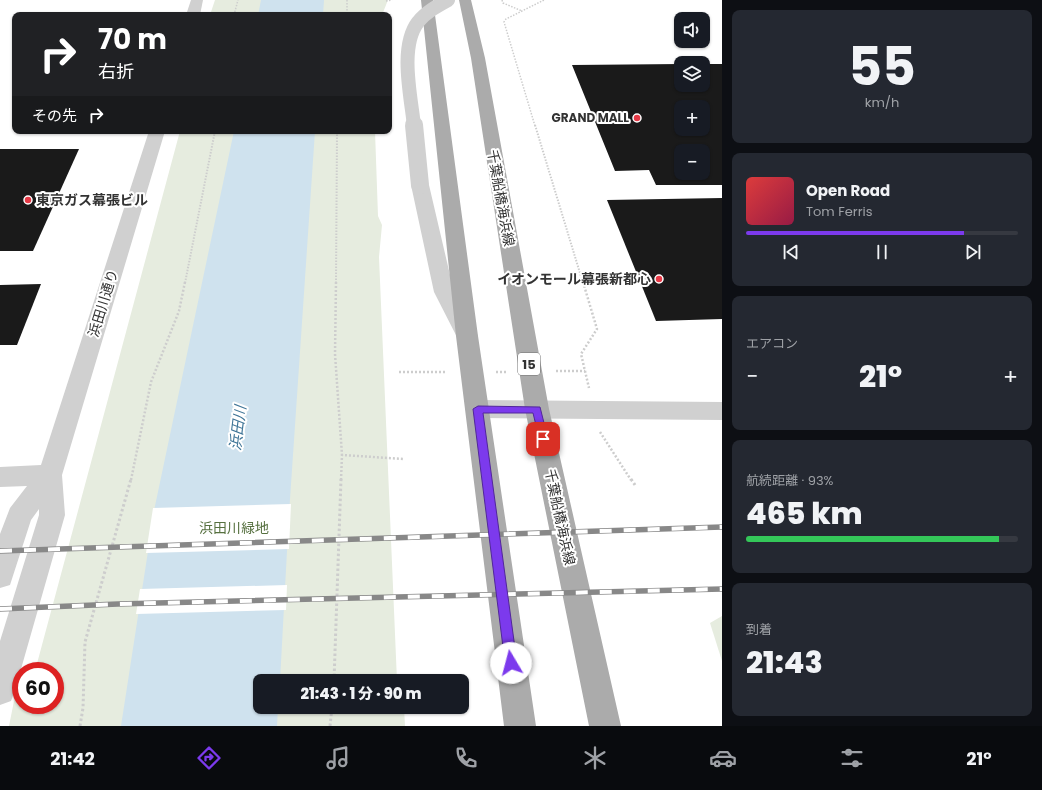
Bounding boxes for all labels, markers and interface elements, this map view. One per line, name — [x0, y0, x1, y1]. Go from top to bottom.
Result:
map controls — [674, 12, 710, 180]
button: sound — [674, 12, 710, 48]
text: 70 m — [98, 20, 167, 59]
icon: right — [32, 28, 84, 80]
text: 55 — [848, 30, 916, 103]
button: layers — [674, 56, 710, 92]
text: 右折 — [98, 59, 134, 84]
text: km/h — [865, 93, 899, 112]
button: + — [674, 100, 710, 136]
icon: right — [85, 104, 107, 126]
text: その先 — [32, 105, 77, 126]
place label: GRAND MALL — [552, 109, 629, 126]
marker: GRAND MALL — [632, 113, 642, 123]
button: − — [674, 144, 710, 180]
street label: 千葉船橋海浜線 — [483, 148, 519, 248]
text: Open Road — [806, 180, 890, 201]
place label: 東京ガス幕張ビル — [36, 190, 148, 210]
marker: 東京ガス幕張ビル — [23, 195, 33, 205]
text: Tom Ferris — [806, 202, 873, 221]
icon: previous — [780, 241, 802, 263]
icon: pause — [871, 241, 893, 263]
icon: next — [962, 241, 984, 263]
street label: 浜田川通り — [83, 267, 123, 339]
place label: イオンモール幕張新都心 — [497, 269, 651, 289]
marker: イオンモール幕張新都心 — [654, 274, 664, 284]
text: エアコン — [746, 334, 798, 353]
road number: 15 — [518, 353, 540, 375]
text: 21° — [859, 355, 902, 398]
text: − — [746, 361, 758, 392]
text: + — [1003, 361, 1018, 392]
water label: 浜田川 — [224, 402, 251, 452]
pin — [526, 422, 560, 456]
icon: arrive — [532, 428, 554, 450]
street label: 千葉船橋海浜線 — [540, 467, 580, 567]
text: 航続距離 · 93% — [746, 471, 833, 490]
text: 465 km — [746, 492, 863, 535]
park label: 浜田川緑地 — [199, 518, 269, 538]
text: 到着 — [746, 620, 772, 639]
text: 21:43 — [746, 641, 823, 684]
position arrow — [490, 642, 532, 684]
speed limit sign: 60 — [12, 662, 64, 714]
text: 21:43 · 1 分 · 90 m — [300, 683, 422, 704]
icon: directions — [195, 744, 223, 772]
icon: music — [324, 744, 352, 772]
icon: phone — [452, 744, 480, 772]
icon: climate — [581, 744, 609, 772]
icon: car — [709, 744, 737, 772]
icon: filters — [838, 744, 866, 772]
text: 21:42 — [50, 746, 95, 771]
text: 21° — [966, 746, 992, 771]

